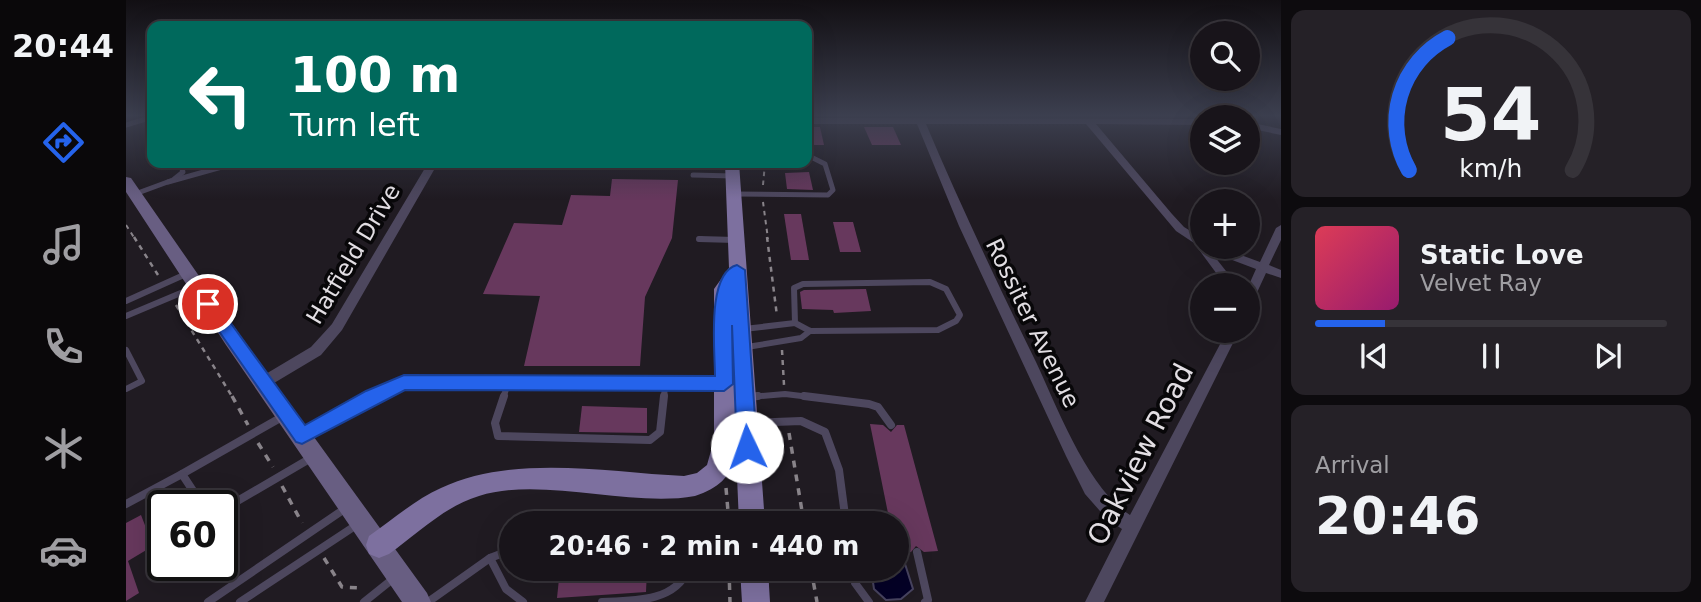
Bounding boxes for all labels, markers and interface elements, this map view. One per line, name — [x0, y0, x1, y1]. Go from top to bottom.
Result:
map controls — [1190, 21, 1260, 343]
button: search — [1190, 21, 1260, 91]
text: 20:44 — [12, 27, 114, 65]
text: 100 m — [290, 47, 460, 104]
icon: left — [175, 49, 266, 140]
text: 54 — [1440, 72, 1542, 157]
button: layers — [1190, 105, 1260, 175]
text: Turn left — [290, 106, 420, 144]
icon: directions — [39, 118, 88, 167]
text: km/h — [1459, 153, 1523, 182]
street label: Hatfield Drive — [301, 179, 405, 329]
button: + — [1190, 189, 1260, 259]
icon: music — [39, 220, 88, 269]
street label: Rossiter Avenue — [981, 234, 1085, 412]
text: Static Love — [1420, 240, 1584, 270]
text: Velvet Ray — [1420, 270, 1542, 296]
button: − — [1190, 273, 1260, 343]
pin — [178, 274, 238, 334]
icon: arrive — [189, 285, 227, 323]
icon: phone — [39, 322, 88, 371]
icon: previous — [1355, 337, 1393, 375]
icon: pause — [1472, 337, 1510, 375]
icon: next — [1589, 337, 1627, 375]
street label: Oakview Road — [1081, 358, 1200, 550]
position arrow — [710, 410, 784, 484]
icon: climate — [39, 424, 88, 473]
text: Arrival — [1315, 452, 1390, 478]
text: 20:46 — [1315, 486, 1481, 546]
speed limit sign: 60 — [147, 490, 238, 581]
icon: car — [39, 526, 88, 575]
text: 20:46 · 2 min · 440 m — [549, 531, 859, 561]

